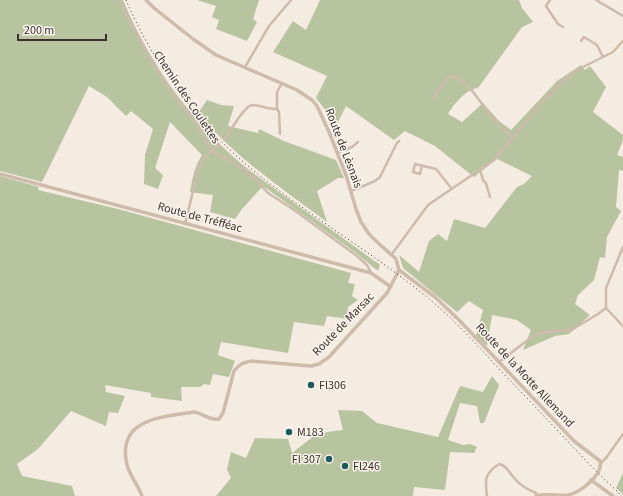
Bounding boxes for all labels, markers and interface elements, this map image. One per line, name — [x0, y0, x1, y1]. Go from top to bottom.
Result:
scale bar — [18, 16, 106, 42]
text: 200 m — [24, 22, 54, 39]
street label: Chemin des Coulettes — [149, 47, 224, 147]
street label: Route de Lèsnais — [320, 106, 367, 191]
street label: Route de Tréfféac — [156, 198, 245, 237]
street label: Route de Marsac — [309, 288, 378, 360]
street label: Route de la Motte Allemand — [472, 319, 578, 431]
place label: Fl306 — [319, 377, 346, 394]
marker: Fl306 — [306, 380, 316, 390]
place label: M183 — [297, 424, 324, 441]
marker: M183 — [284, 427, 294, 437]
place label: Fl 307 — [292, 451, 321, 468]
marker: Fl 307 — [324, 454, 334, 464]
place label: Fl246 — [353, 458, 380, 475]
marker: Fl246 — [340, 461, 350, 471]

